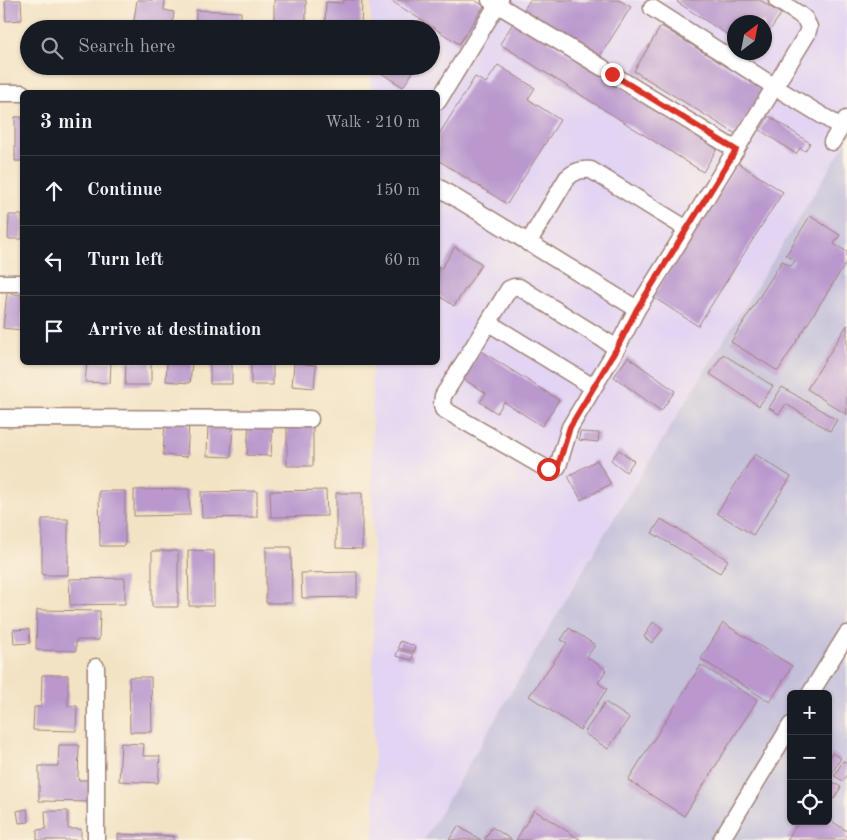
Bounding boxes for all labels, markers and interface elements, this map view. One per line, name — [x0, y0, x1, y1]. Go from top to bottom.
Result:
north arrow — [727, 15, 772, 60]
search box — [20, 20, 440, 75]
icon: search — [38, 34, 66, 62]
text: Search here — [78, 38, 175, 57]
route end — [601, 63, 624, 86]
text: 3 min — [40, 112, 93, 133]
text: Walk · 210 m — [325, 115, 420, 131]
icon: ahead — [40, 177, 68, 205]
text: Continue — [87, 181, 162, 200]
text: 150 m — [375, 183, 420, 199]
icon: left — [40, 247, 68, 275]
text: Turn left — [87, 251, 164, 270]
text: 60 m — [384, 253, 420, 269]
icon: arrive — [40, 317, 68, 345]
text: Arrive at destination — [87, 321, 261, 340]
route start — [537, 458, 560, 481]
map controls — [787, 690, 832, 825]
button: + — [787, 690, 832, 735]
button: − — [787, 735, 832, 780]
button: locate — [787, 780, 832, 825]

